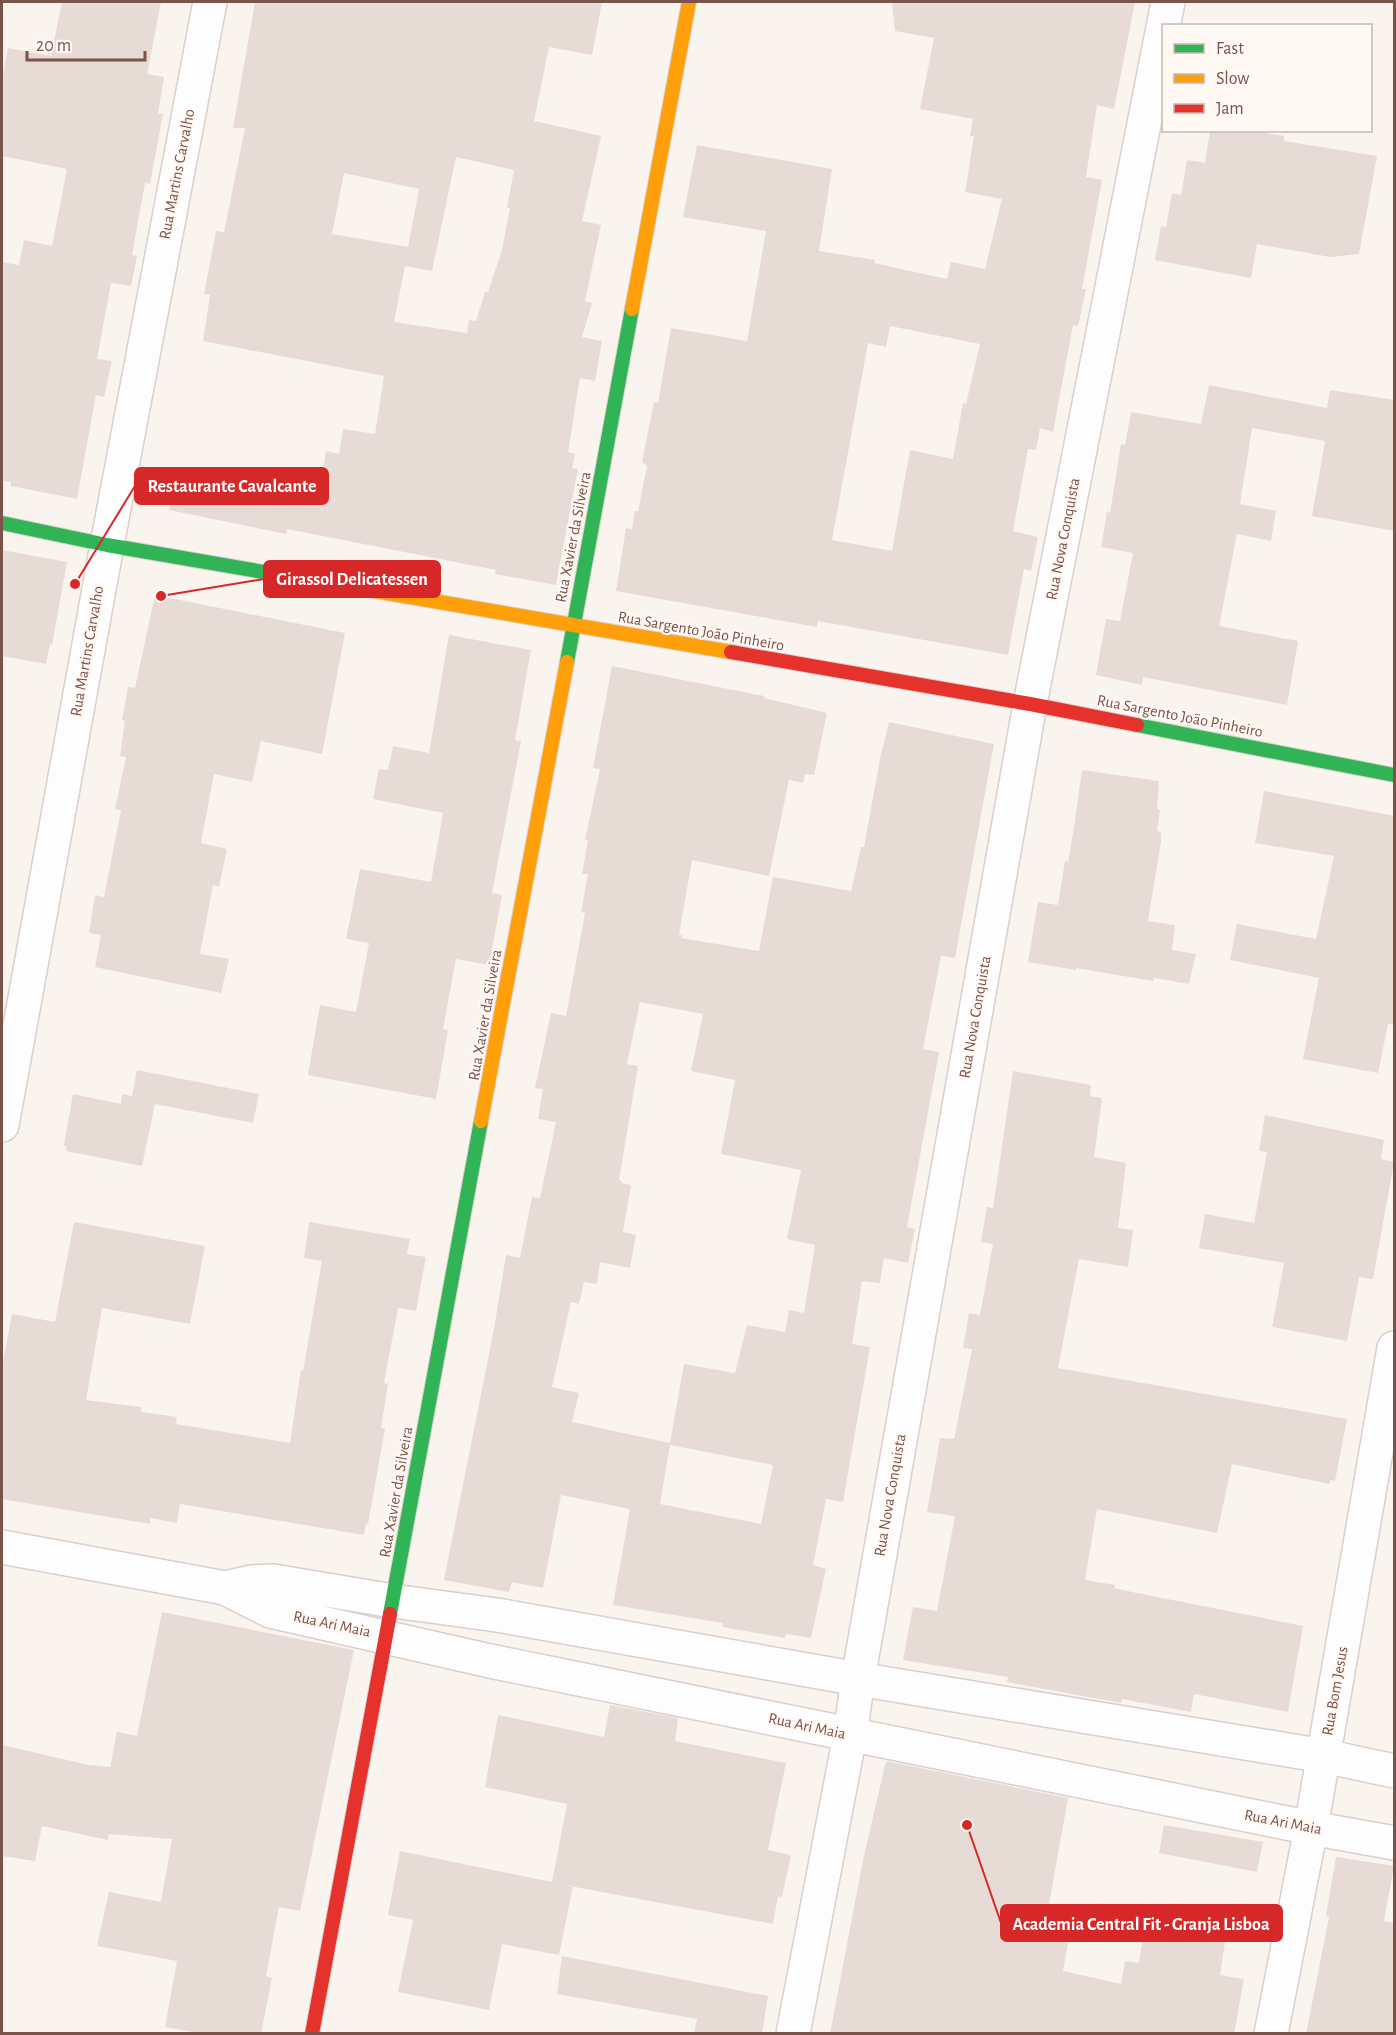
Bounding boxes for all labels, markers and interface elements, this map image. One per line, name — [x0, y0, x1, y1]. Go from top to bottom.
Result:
scale bar — [27, 24, 146, 62]
legend — [1162, 24, 1372, 132]
text: 20 m — [36, 37, 71, 55]
text: Fast — [1216, 40, 1244, 58]
text: Slow — [1216, 70, 1249, 88]
text: Jam — [1216, 100, 1244, 118]
street label: Rua Martins Carvalho — [157, 107, 198, 240]
callout: Restaurante Cavalcante — [135, 468, 328, 504]
street label: Rua Xavier da Silveira — [552, 470, 594, 604]
street label: Rua Nova Conquista — [1043, 477, 1083, 601]
text: Restaurante Cavalcante — [147, 478, 317, 496]
callout: Girassol Delicatessen — [264, 561, 440, 597]
text: Girassol Delicatessen — [276, 571, 428, 589]
street label: Rua Martins Carvalho — [68, 584, 106, 718]
street label: Rua Sargento João Pinheiro — [617, 608, 786, 654]
street label: Rua Sargento João Pinheiro — [1096, 692, 1264, 740]
street label: Rua Xavier da Silveira — [466, 948, 504, 1082]
street label: Rua Nova Conquista — [956, 954, 994, 1080]
street label: Rua Xavier da Silveira — [377, 1425, 415, 1559]
street label: Rua Nova Conquista — [871, 1432, 909, 1558]
street label: Rua Ari Maia — [292, 1608, 372, 1640]
street label: Rua Bom Jesus — [1319, 1645, 1351, 1737]
street label: Rua Ari Maia — [767, 1710, 847, 1742]
street label: Rua Ari Maia — [1243, 1807, 1323, 1837]
callout: Academia Central Fit - Granja Lisboa — [1001, 1905, 1282, 1941]
text: Academia Central Fit - Granja Lisboa — [1012, 1916, 1270, 1934]

